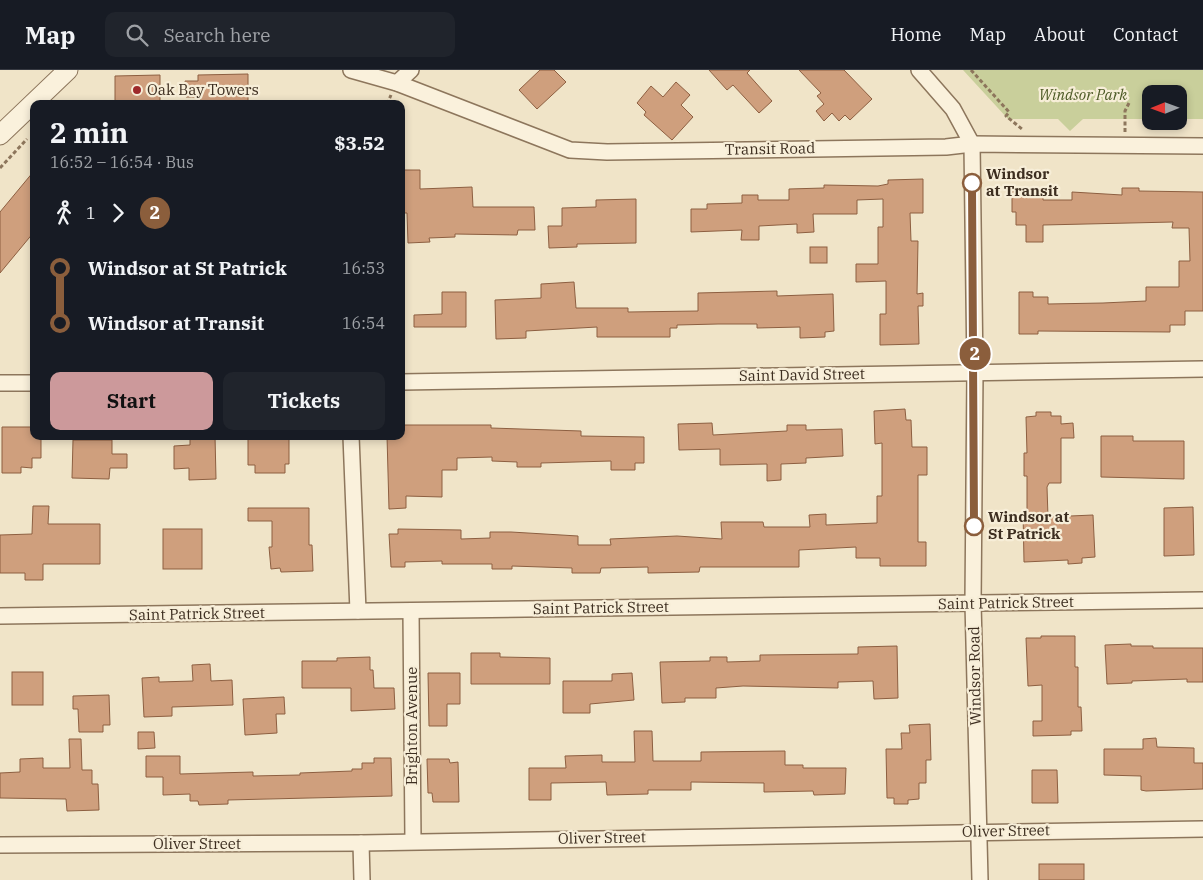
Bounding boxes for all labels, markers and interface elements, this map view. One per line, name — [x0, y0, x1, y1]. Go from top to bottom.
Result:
search box — [105, 12, 455, 57]
text: Map — [25, 19, 75, 51]
icon: search — [123, 21, 151, 49]
text: Search here — [163, 23, 270, 47]
text: Home — [890, 23, 942, 46]
text: Map — [970, 23, 1006, 46]
text: About — [1034, 23, 1085, 46]
text: Contact — [1113, 23, 1178, 46]
place label: Oak Bay Towers — [147, 80, 259, 99]
marker: Oak Bay Towers — [131, 84, 143, 96]
park label: Windsor Park — [1039, 85, 1127, 104]
north arrow — [1142, 85, 1188, 130]
map controls — [1142, 85, 1187, 130]
text: 2 min — [50, 114, 128, 151]
text: $3.52 — [334, 131, 385, 155]
street label: Transit Road — [725, 138, 815, 159]
text: 16:52 – 16:54 · Bus — [50, 152, 194, 172]
place label: Windsor at Transit — [986, 164, 1059, 200]
marker: Windsor at Transit — [962, 173, 982, 193]
icon: walk — [50, 199, 78, 227]
icon: forward — [104, 199, 132, 227]
text: 2 — [150, 201, 160, 224]
text: 1 — [86, 203, 96, 223]
text: Windsor at St Patrick — [88, 256, 287, 280]
text: 16:53 — [342, 258, 385, 278]
text: Windsor at Transit — [88, 311, 264, 335]
text: 16:54 — [342, 313, 385, 333]
line badge: 2 — [959, 338, 991, 370]
text: 2 — [970, 342, 980, 365]
street label: Saint David Street — [739, 364, 865, 385]
button: Start — [50, 372, 213, 430]
button: Tickets — [223, 372, 385, 430]
place label: Windsor at St Patrick — [988, 507, 1069, 543]
marker: Windsor at St Patrick — [964, 516, 984, 536]
street label: Saint Patrick Street — [938, 592, 1074, 613]
street label: Saint Patrick Street — [533, 597, 669, 618]
street label: Saint Patrick Street — [129, 603, 265, 624]
street label: Windsor Road — [964, 626, 985, 726]
street label: Brighton Avenue — [402, 667, 421, 785]
street label: Oliver Street — [962, 820, 1050, 841]
street label: Oliver Street — [558, 827, 646, 848]
street label: Oliver Street — [153, 834, 241, 853]

